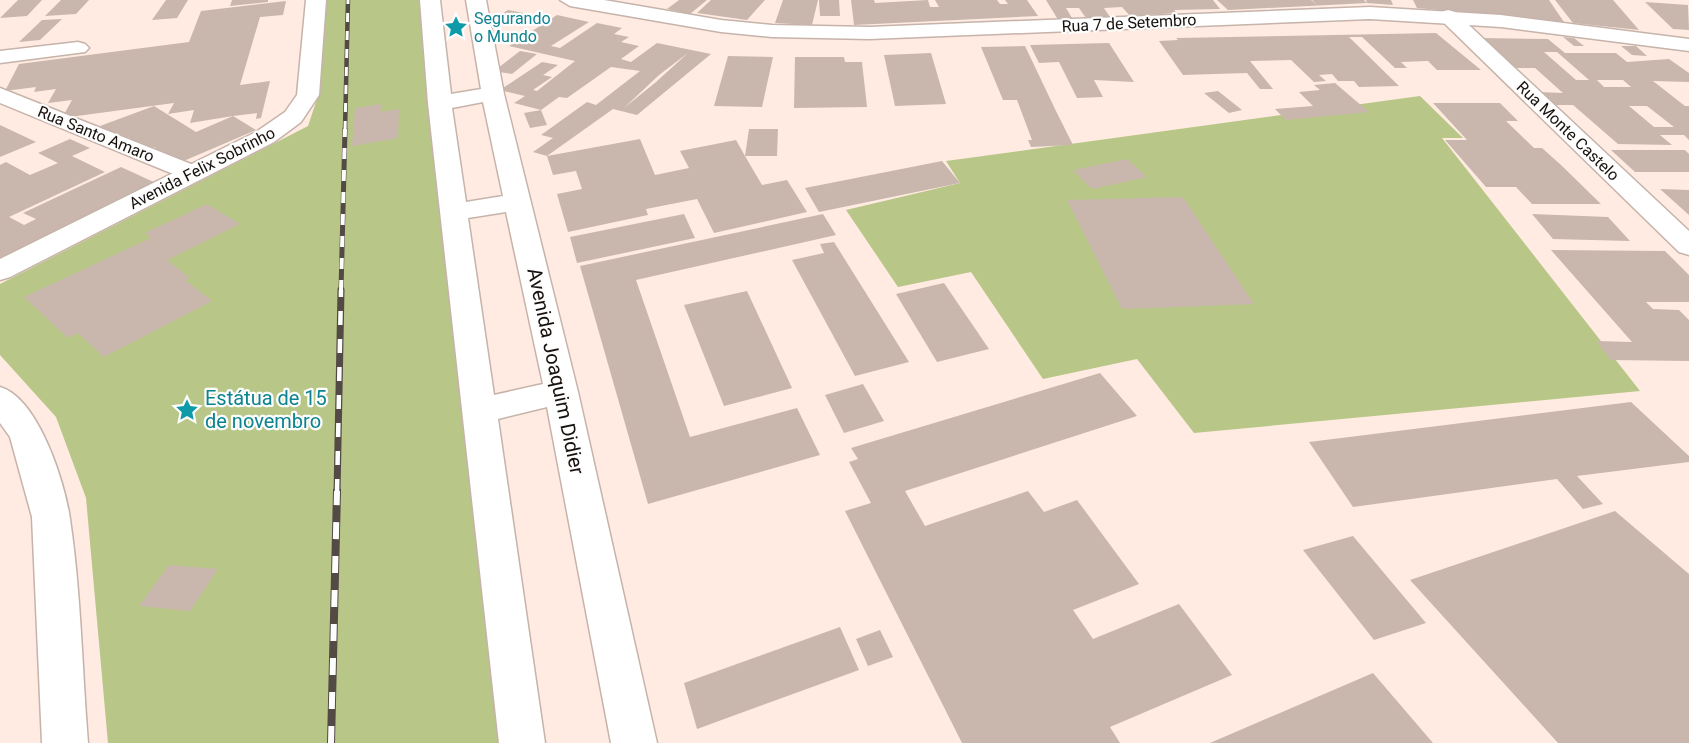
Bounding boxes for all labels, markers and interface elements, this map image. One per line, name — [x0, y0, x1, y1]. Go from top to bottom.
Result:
place label: Segurando o Mundo — [474, 9, 551, 46]
street label: Rua 7 de Setembro — [1061, 10, 1197, 36]
place icon: Segurando o Mundo — [443, 14, 469, 40]
street label: Rua Monte Castelo — [1513, 77, 1623, 185]
street label: Rua Santo Amaro — [35, 102, 157, 166]
street label: Avenida Felix Sobrinho — [126, 123, 278, 213]
street label: Avenida Joaquim Didier — [522, 266, 590, 477]
place label: Estátua de 15 de novembro — [205, 386, 327, 433]
place icon: Estátua de 15 de novembro — [174, 397, 200, 423]

